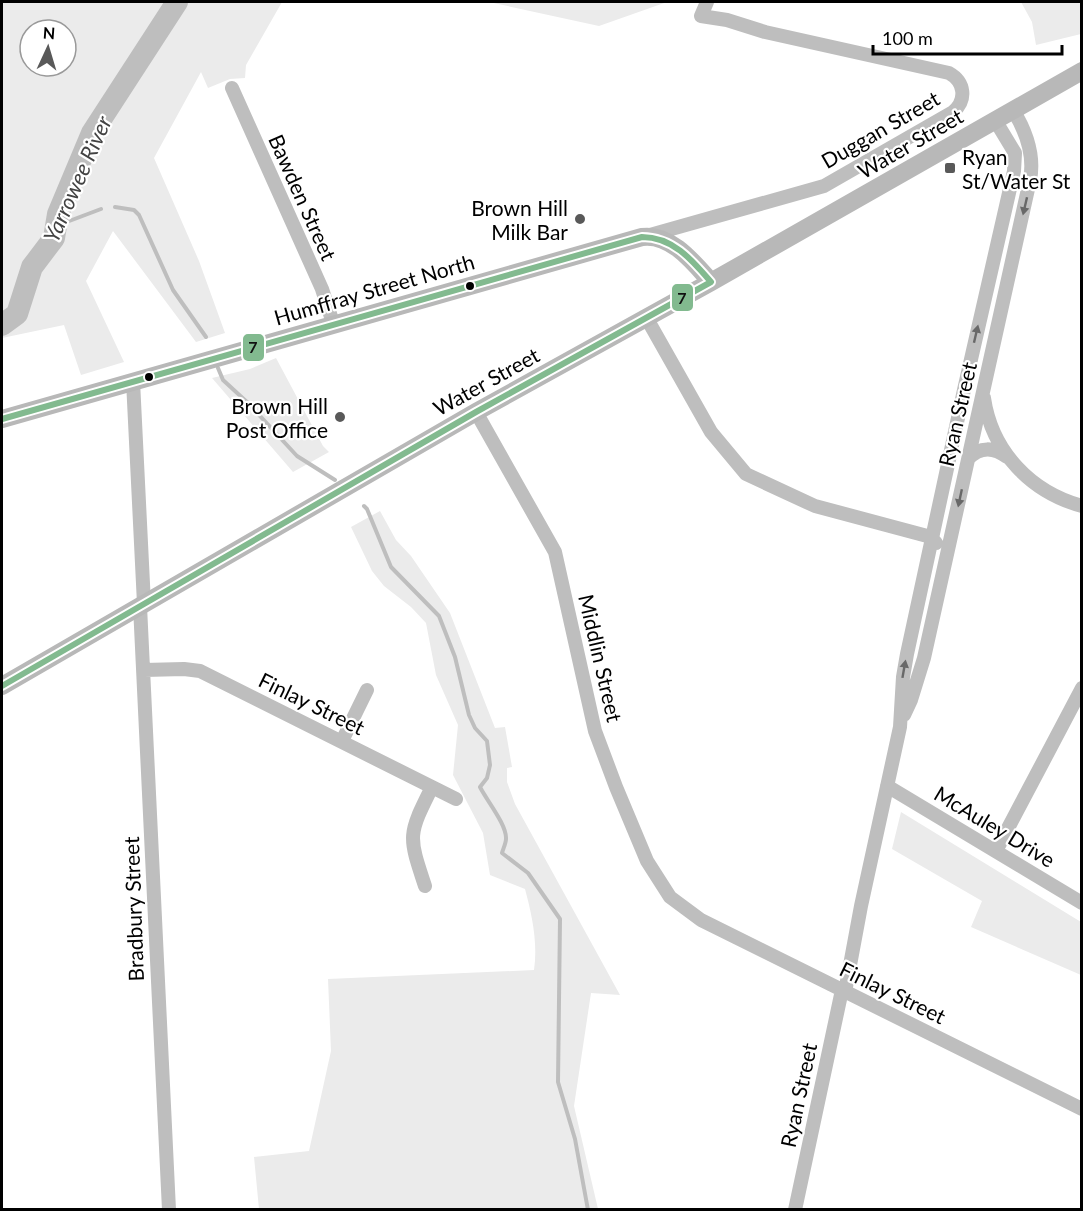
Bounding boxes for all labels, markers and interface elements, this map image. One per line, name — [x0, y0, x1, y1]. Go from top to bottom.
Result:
north arrow — [18, 18, 78, 78]
scale bar — [873, 18, 1062, 56]
text: N — [42, 23, 56, 42]
text: 100 m — [882, 27, 933, 49]
street label: Duggan Street — [817, 85, 944, 173]
street label: Water Street — [853, 103, 967, 183]
water label: Yarrowee River — [37, 111, 117, 246]
street label: Bawden Street — [264, 130, 342, 264]
place label: Ryan St/Water St — [962, 144, 1071, 193]
marker: Ryan St/Water St — [943, 161, 957, 175]
place label: Brown Hill Milk Bar — [471, 195, 568, 244]
one-way arrow — [1019, 196, 1029, 215]
marker: Brown Hill Milk Bar — [573, 212, 587, 226]
street label: Humffray Street North — [271, 248, 477, 330]
unlabelled marker — [464, 280, 476, 292]
line badge: 7 — [671, 283, 694, 312]
text: 7 — [677, 288, 687, 307]
one-way arrow — [972, 325, 982, 344]
line badge: 7 — [242, 333, 265, 362]
text: 7 — [248, 337, 258, 356]
street label: Water Street — [429, 341, 544, 420]
street label: Ryan Street — [933, 359, 981, 469]
unlabelled marker — [143, 371, 155, 383]
place label: Brown Hill Post Office — [226, 393, 328, 442]
marker: Brown Hill Post Office — [333, 410, 347, 424]
one-way arrow — [954, 489, 964, 508]
street label: Middlin Street — [574, 592, 628, 725]
one-way arrow — [900, 659, 909, 678]
street label: Finlay Street — [255, 667, 369, 740]
street label: McAuley Drive — [930, 780, 1060, 872]
street label: Bradbury Street — [118, 836, 148, 982]
street label: Finlay Street — [836, 956, 950, 1029]
street label: Ryan Street — [775, 1040, 821, 1150]

